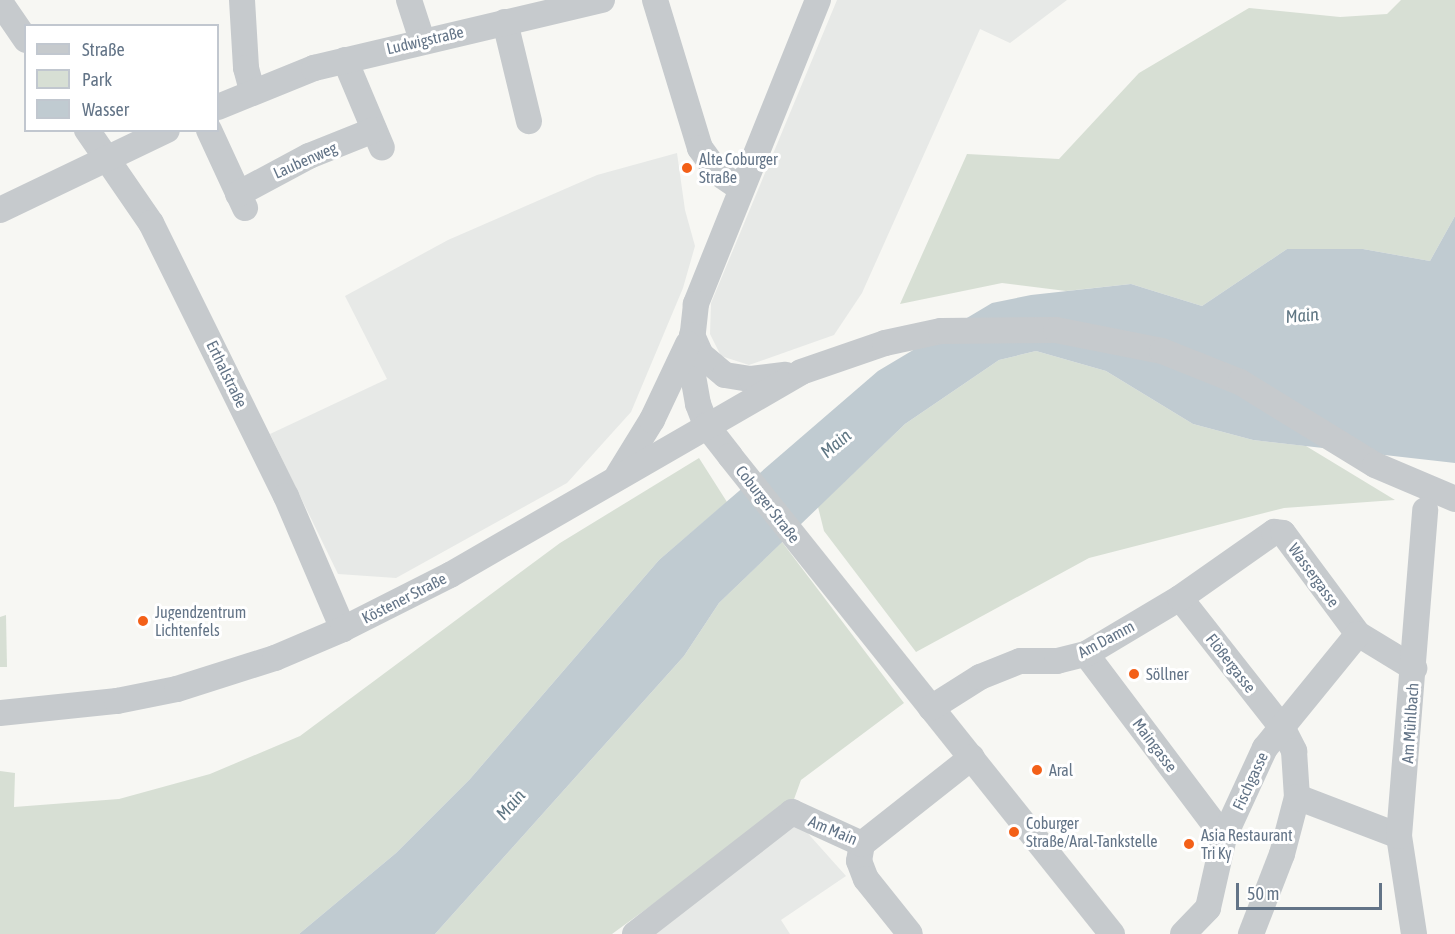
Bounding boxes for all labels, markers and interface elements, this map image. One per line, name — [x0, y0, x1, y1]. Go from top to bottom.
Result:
street label: Ludwigstraße — [385, 22, 465, 58]
legend — [24, 24, 219, 132]
text: Straße — [82, 39, 125, 60]
text: Park — [82, 69, 112, 90]
text: Wasser — [82, 99, 129, 120]
street label: Laubenweg — [270, 138, 340, 182]
place label: Alte Coburger Straße — [699, 149, 778, 187]
marker: Alte Coburger Straße — [680, 161, 694, 175]
water label: Main — [1284, 304, 1320, 328]
street label: Erthalstraße — [203, 337, 251, 411]
water label: Main — [816, 425, 856, 463]
street label: Coburger Straße — [732, 461, 804, 547]
street label: Wassergasse — [1285, 539, 1343, 611]
street label: Köstener Straße — [359, 568, 449, 628]
place label: Jugendzentrum Lichtenfels — [155, 602, 246, 640]
marker: Jugendzentrum Lichtenfels — [136, 614, 150, 628]
street label: Am Damm — [1075, 616, 1137, 662]
street label: Flößergasse — [1202, 630, 1260, 696]
place label: Söllner — [1146, 664, 1188, 684]
marker: Söllner — [1127, 667, 1141, 681]
street label: Am Mühlbach — [1398, 682, 1422, 764]
street label: Maingasse — [1129, 714, 1181, 776]
street label: Fischgasse — [1228, 749, 1272, 813]
place label: Aral — [1049, 760, 1073, 780]
marker: Aral — [1030, 763, 1044, 777]
water label: Main — [492, 785, 530, 825]
street label: Am Main — [806, 811, 860, 849]
place label: Coburger Straße/Aral-Tankstelle — [1026, 813, 1158, 851]
marker: Coburger Straße/Aral-Tankstelle — [1007, 825, 1021, 839]
place label: Asia Restaurant Tri Ky — [1201, 825, 1293, 863]
marker: Asia Restaurant Tri Ky — [1182, 837, 1196, 851]
scale bar — [1239, 871, 1384, 909]
text: 50 m — [1247, 883, 1279, 904]

